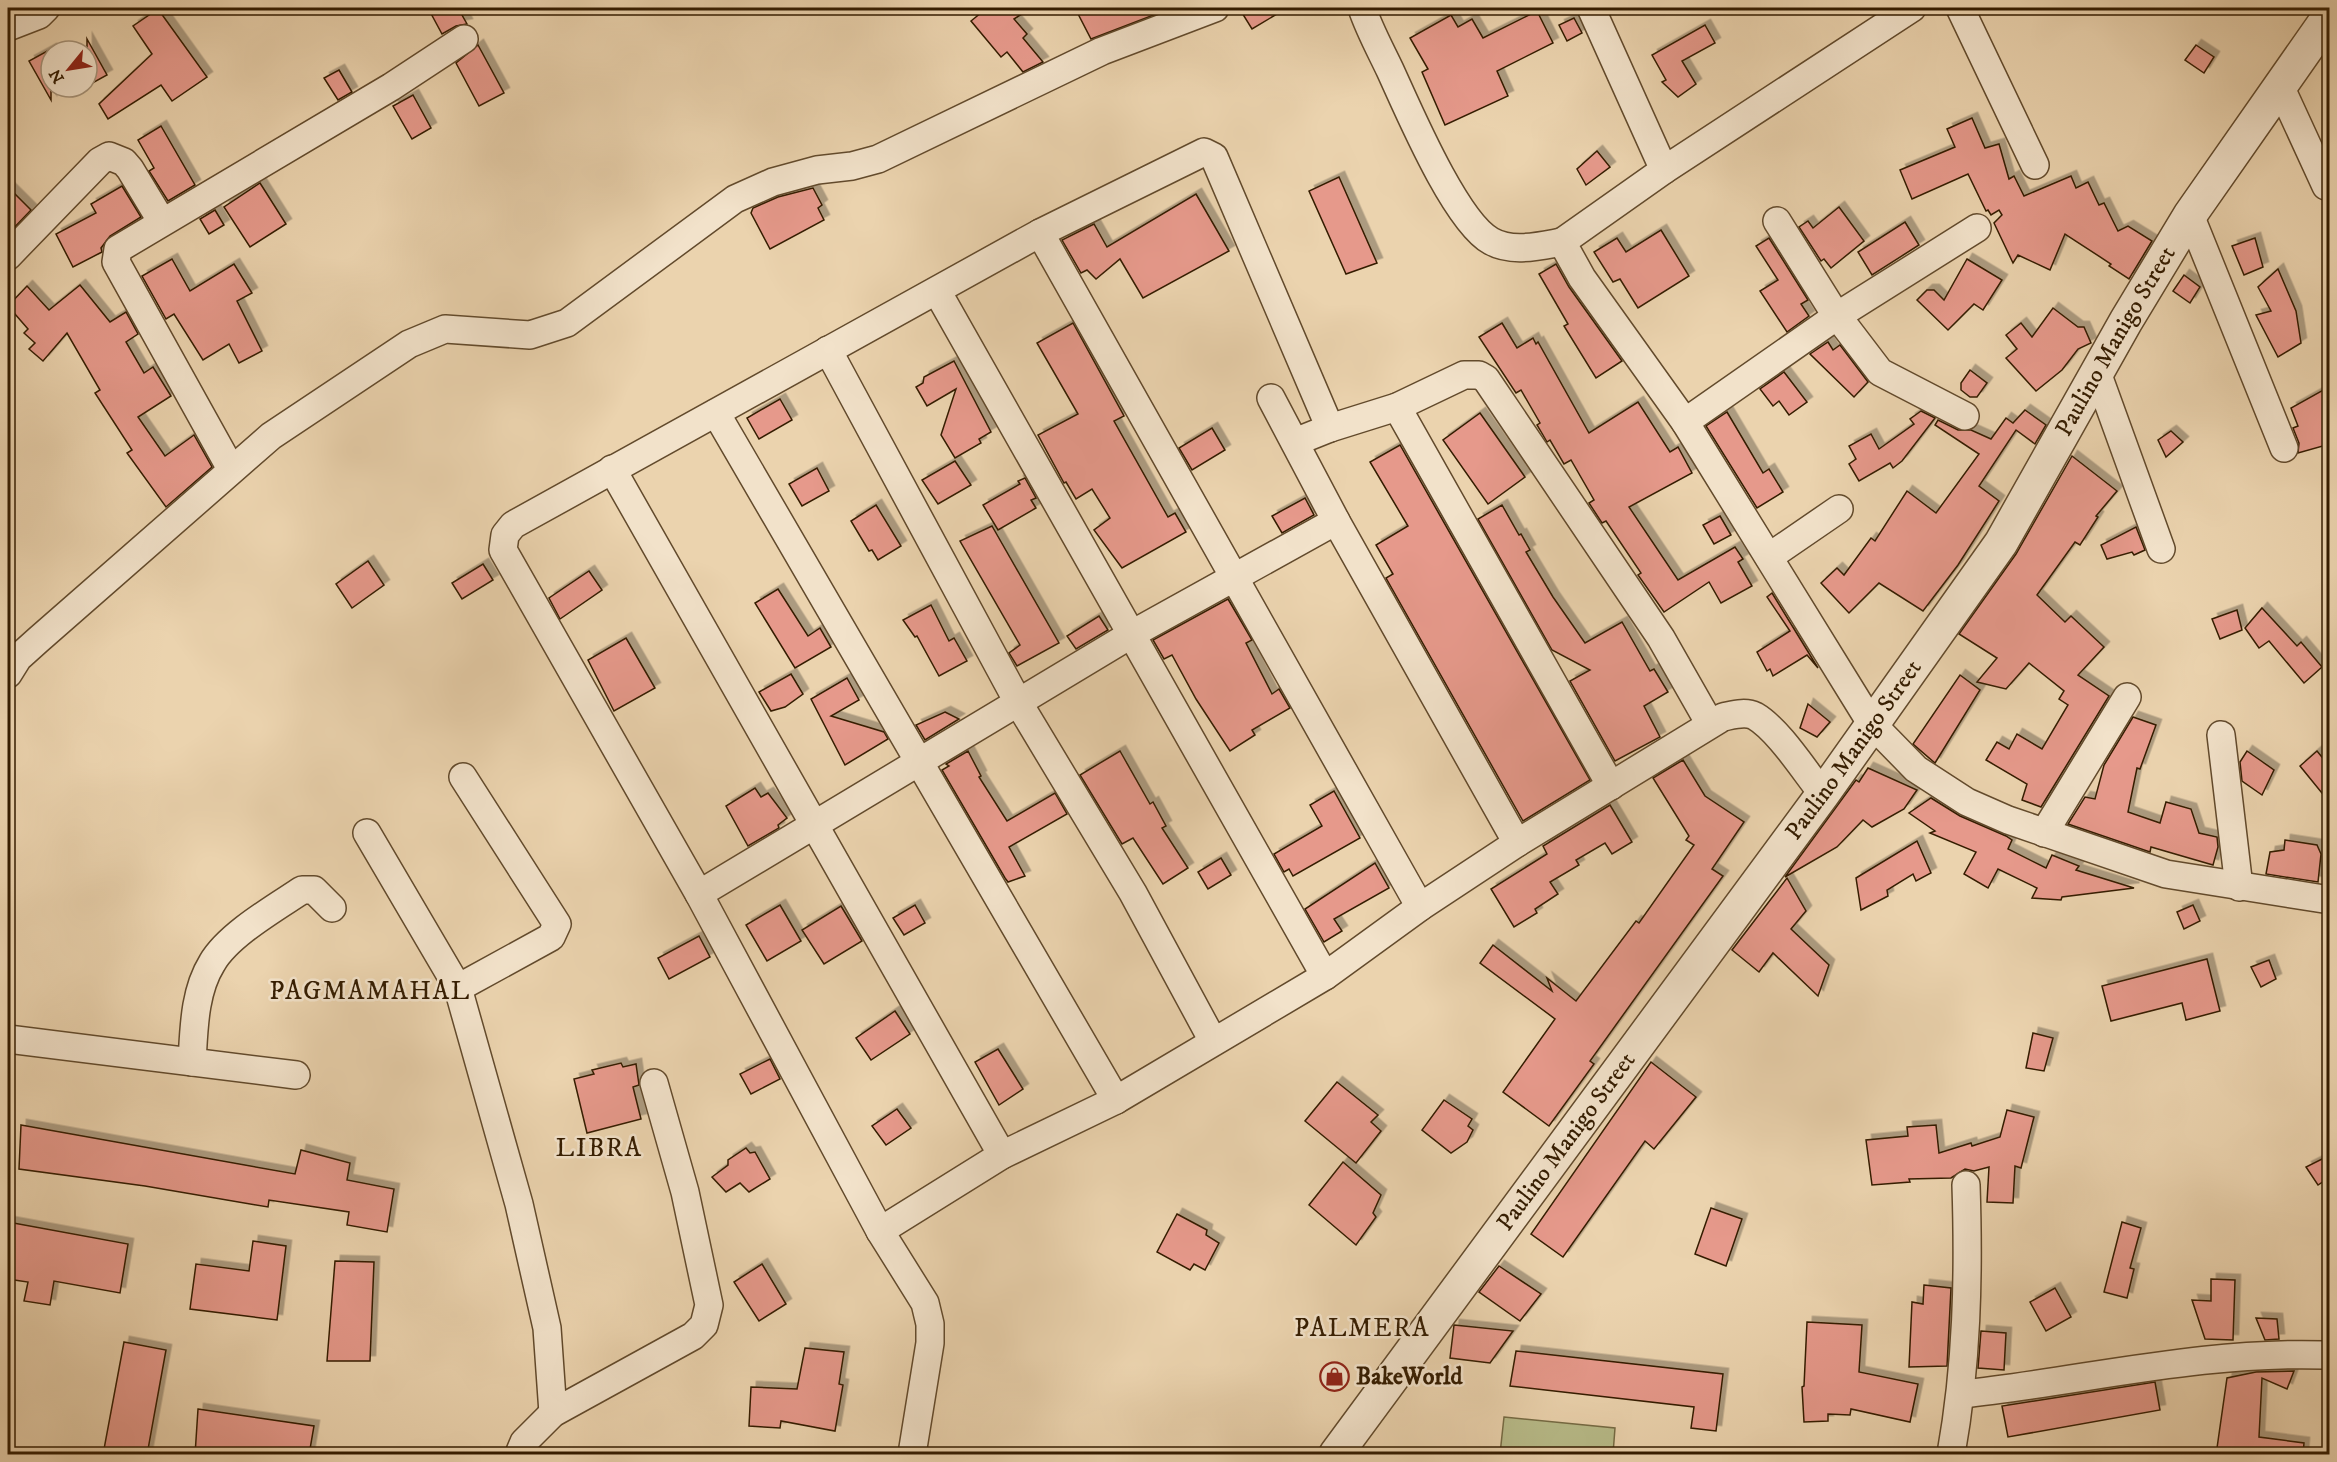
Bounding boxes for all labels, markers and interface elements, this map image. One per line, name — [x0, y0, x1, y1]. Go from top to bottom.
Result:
north arrow — [39, 39, 99, 99]
text: N — [45, 65, 69, 87]
street label: Paulino Manigo Street — [2049, 241, 2183, 442]
street label: Paulino Manigo Street — [1779, 654, 1929, 846]
district label: PAGMAMAHAL — [269, 975, 471, 1008]
street label: Paulino Manigo Street — [1491, 1046, 1642, 1237]
district label: LIBRA — [555, 1132, 643, 1165]
district label: PALMERA — [1294, 1312, 1430, 1345]
shop icon: BakeWorld — [1319, 1361, 1351, 1393]
place label: BakeWorld — [1356, 1362, 1463, 1392]

